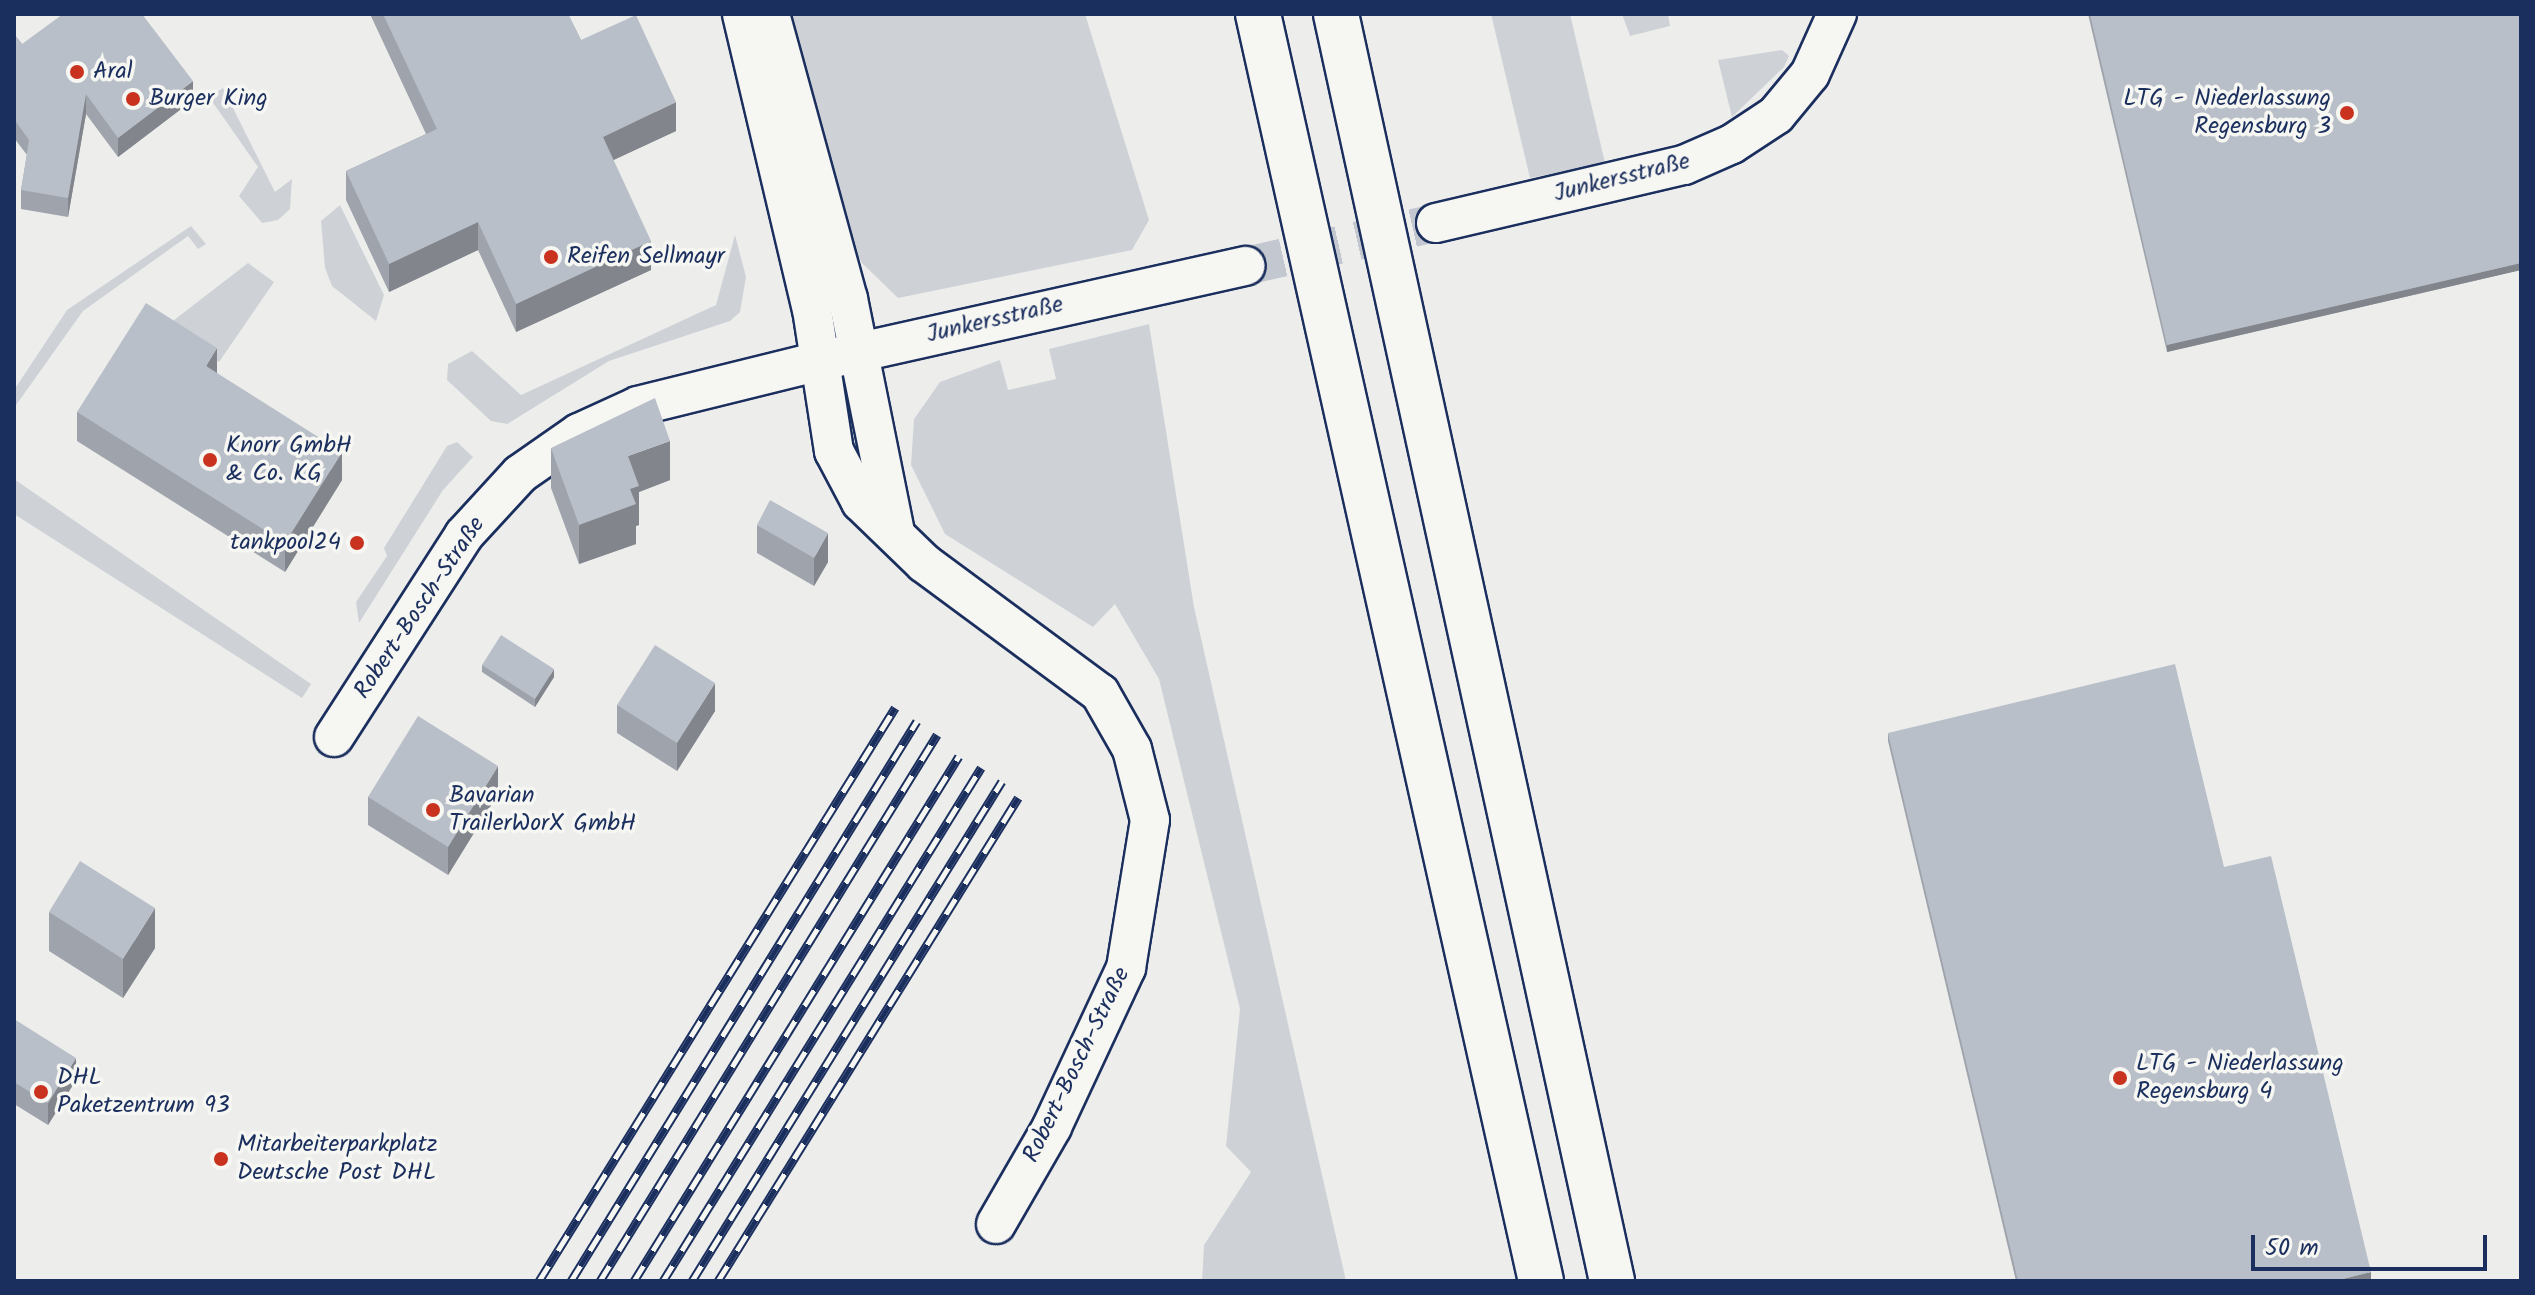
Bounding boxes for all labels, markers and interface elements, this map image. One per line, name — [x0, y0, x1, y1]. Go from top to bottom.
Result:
place label: Aral — [93, 58, 133, 86]
marker: Aral — [68, 63, 86, 81]
place label: Burger King — [149, 85, 268, 113]
place label: LTG - Niederlassung Regensburg 3 — [2123, 85, 2331, 141]
marker: Burger King — [124, 90, 142, 108]
marker: LTG - Niederlassung Regensburg 3 — [2338, 104, 2356, 122]
street label: Junkersstraße — [1551, 147, 1693, 209]
place label: Reifen Sellmayr — [567, 243, 725, 271]
marker: Reifen Sellmayr — [542, 248, 560, 266]
street label: Junkersstraße — [924, 290, 1066, 350]
place label: Knorr GmbH & Co. KG — [226, 432, 352, 488]
marker: Knorr GmbH & Co. KG — [201, 451, 219, 469]
street label: Robert-Bosch-Straße — [348, 511, 492, 705]
place label: tankpool24 — [230, 529, 341, 557]
marker: tankpool24 — [348, 534, 366, 552]
place label: Bavarian TrailerWorX GmbH — [449, 782, 636, 838]
marker: Bavarian TrailerWorX GmbH — [424, 801, 442, 819]
street label: Robert-Bosch-Straße — [1017, 963, 1137, 1167]
place label: LTG - Niederlassung Regensburg 4 — [2136, 1050, 2344, 1106]
place label: DHL Paketzentrum 93 — [57, 1064, 230, 1120]
marker: LTG - Niederlassung Regensburg 4 — [2111, 1069, 2129, 1087]
marker: DHL Paketzentrum 93 — [32, 1083, 50, 1101]
place label: Mitarbeiterparkplatz Deutsche Post DHL — [237, 1131, 438, 1187]
marker: Mitarbeiterparkplatz Deutsche Post DHL — [212, 1150, 230, 1168]
scale bar — [2255, 1219, 2491, 1269]
text: 50 m — [2265, 1229, 2319, 1268]

